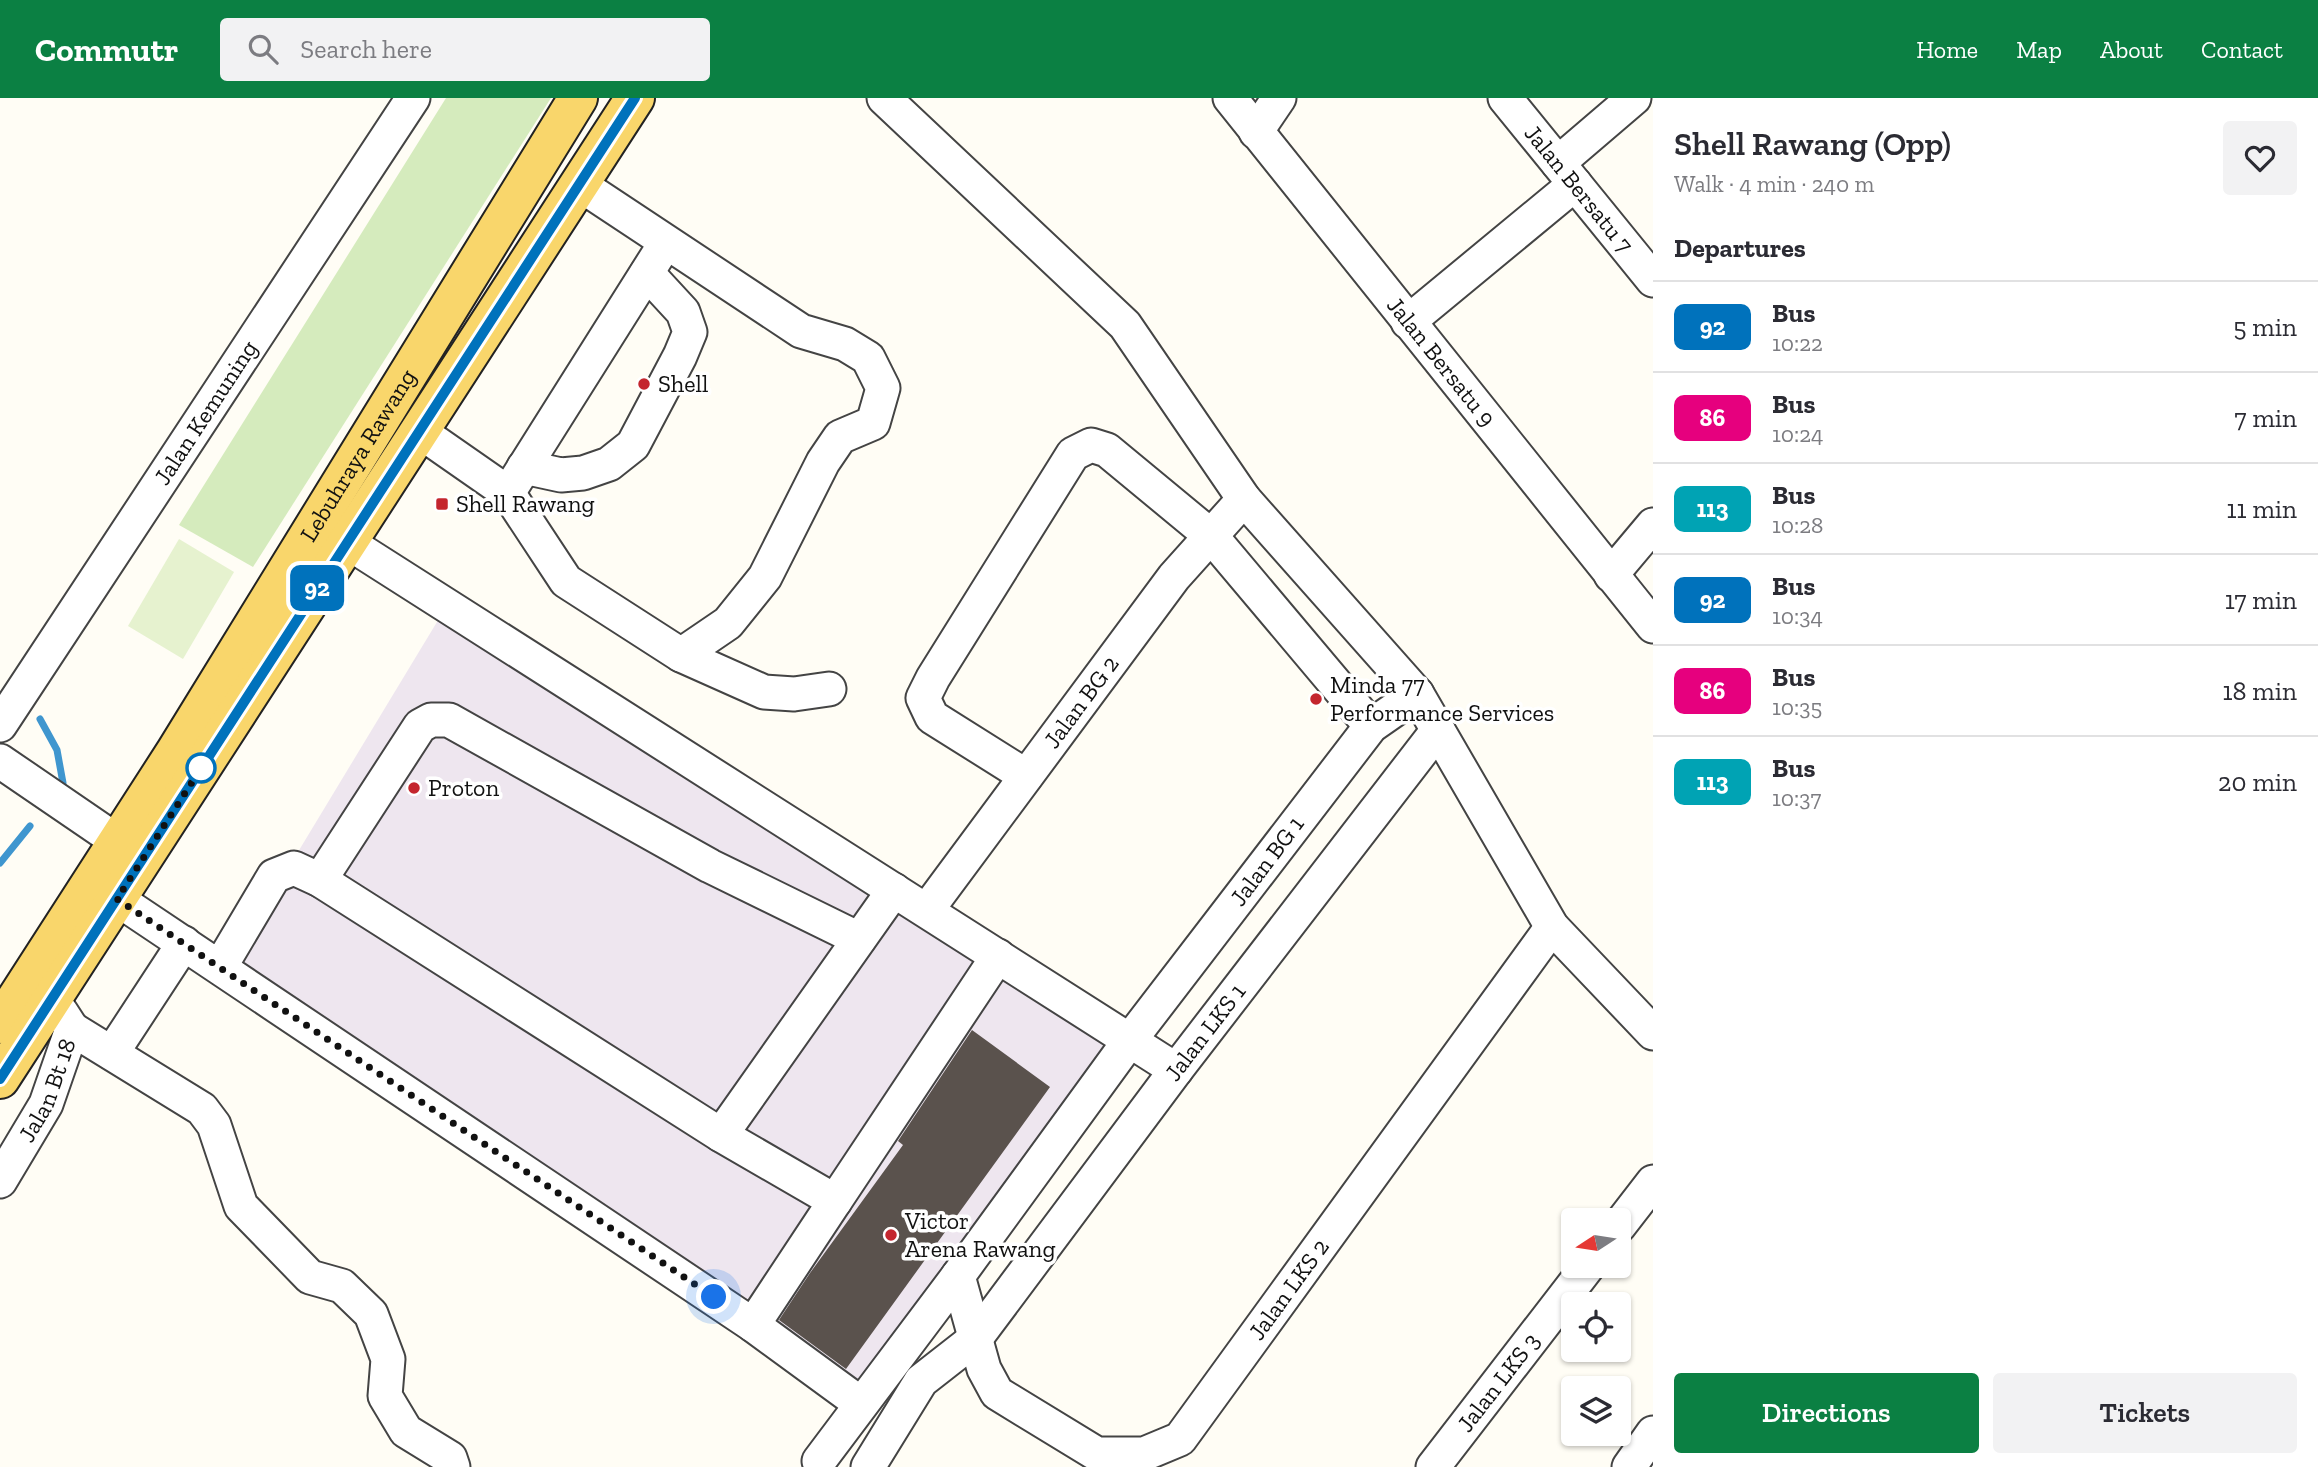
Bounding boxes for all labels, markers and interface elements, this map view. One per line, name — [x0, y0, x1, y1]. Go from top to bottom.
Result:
search box — [220, 18, 710, 81]
text: Commutr — [35, 30, 178, 69]
icon: search — [244, 30, 282, 68]
text: Search here — [300, 33, 432, 65]
text: Home — [1916, 35, 1978, 64]
text: Map — [2016, 35, 2062, 64]
text: About — [2100, 35, 2163, 64]
text: Contact — [2201, 35, 2283, 64]
street label: Jalan Bersatu 7 — [1519, 119, 1640, 258]
button: heart — [2223, 121, 2297, 195]
text: Shell Rawang (Opp) — [1674, 124, 1951, 163]
text: Walk · 4 min · 240 m — [1674, 170, 1874, 198]
text: Departures — [1674, 232, 1806, 264]
street label: Jalan Bersatu 9 — [1381, 291, 1502, 432]
text: Bus — [1772, 297, 1815, 329]
text: 5 min — [2233, 311, 2297, 343]
text: 92 — [1700, 312, 1725, 341]
text: 10:22 — [1772, 329, 1823, 357]
street label: Jalan Kemuning — [147, 335, 263, 490]
street label: Lebuhraya Rawang — [293, 363, 422, 547]
place label: Shell — [658, 369, 708, 398]
marker: Shell — [636, 376, 652, 392]
text: Bus — [1772, 388, 1815, 420]
text: 7 min — [2234, 402, 2297, 434]
text: 86 — [1700, 403, 1725, 432]
text: 10:24 — [1772, 420, 1824, 448]
text: Bus — [1772, 479, 1815, 511]
place label: Shell Rawang — [456, 489, 595, 518]
text: 11 min — [2226, 493, 2297, 525]
text: 113 — [1696, 494, 1729, 523]
marker: Shell Rawang — [434, 496, 450, 512]
text: 10:28 — [1772, 511, 1823, 539]
line badge: 92 — [286, 565, 348, 611]
text: Bus — [1772, 570, 1815, 602]
text: 92 — [304, 573, 330, 602]
text: 17 min — [2225, 584, 2297, 616]
text: 92 — [1700, 585, 1725, 614]
text: 10:34 — [1772, 602, 1823, 630]
street label: Jalan BG 2 — [1037, 650, 1125, 754]
text: Bus — [1772, 661, 1815, 693]
place label: Minda 77 Performance Services — [1330, 670, 1554, 727]
text: 18 min — [2222, 675, 2297, 707]
text: 86 — [1700, 676, 1725, 705]
marker: Minda 77 Performance Services — [1308, 691, 1324, 707]
text: 10:35 — [1772, 693, 1822, 721]
text: Bus — [1772, 752, 1815, 784]
unlabelled marker — [186, 753, 216, 783]
text: 20 min — [2218, 766, 2297, 798]
text: 113 — [1696, 767, 1729, 796]
place label: Proton — [428, 773, 499, 802]
marker: Proton — [406, 780, 422, 796]
text: 10:37 — [1772, 784, 1821, 812]
street label: Jalan BG 1 — [1223, 810, 1310, 911]
street label: Jalan LKS 1 — [1158, 977, 1251, 1086]
street label: Jalan Bt 18 — [12, 1034, 82, 1147]
place label: Victor Arena Rawang — [904, 1206, 1056, 1263]
north arrow — [1561, 1208, 1631, 1278]
map controls — [1561, 1208, 1631, 1446]
marker: Victor Arena Rawang — [883, 1227, 899, 1243]
street label: Jalan LKS 2 — [1242, 1233, 1335, 1345]
your location — [696, 1279, 731, 1314]
button: locate — [1561, 1292, 1631, 1362]
street label: Jalan LKS 3 — [1451, 1327, 1545, 1437]
button: Directions — [1674, 1373, 1979, 1453]
button: Tickets — [1993, 1373, 2297, 1453]
button: layers — [1561, 1376, 1631, 1446]

